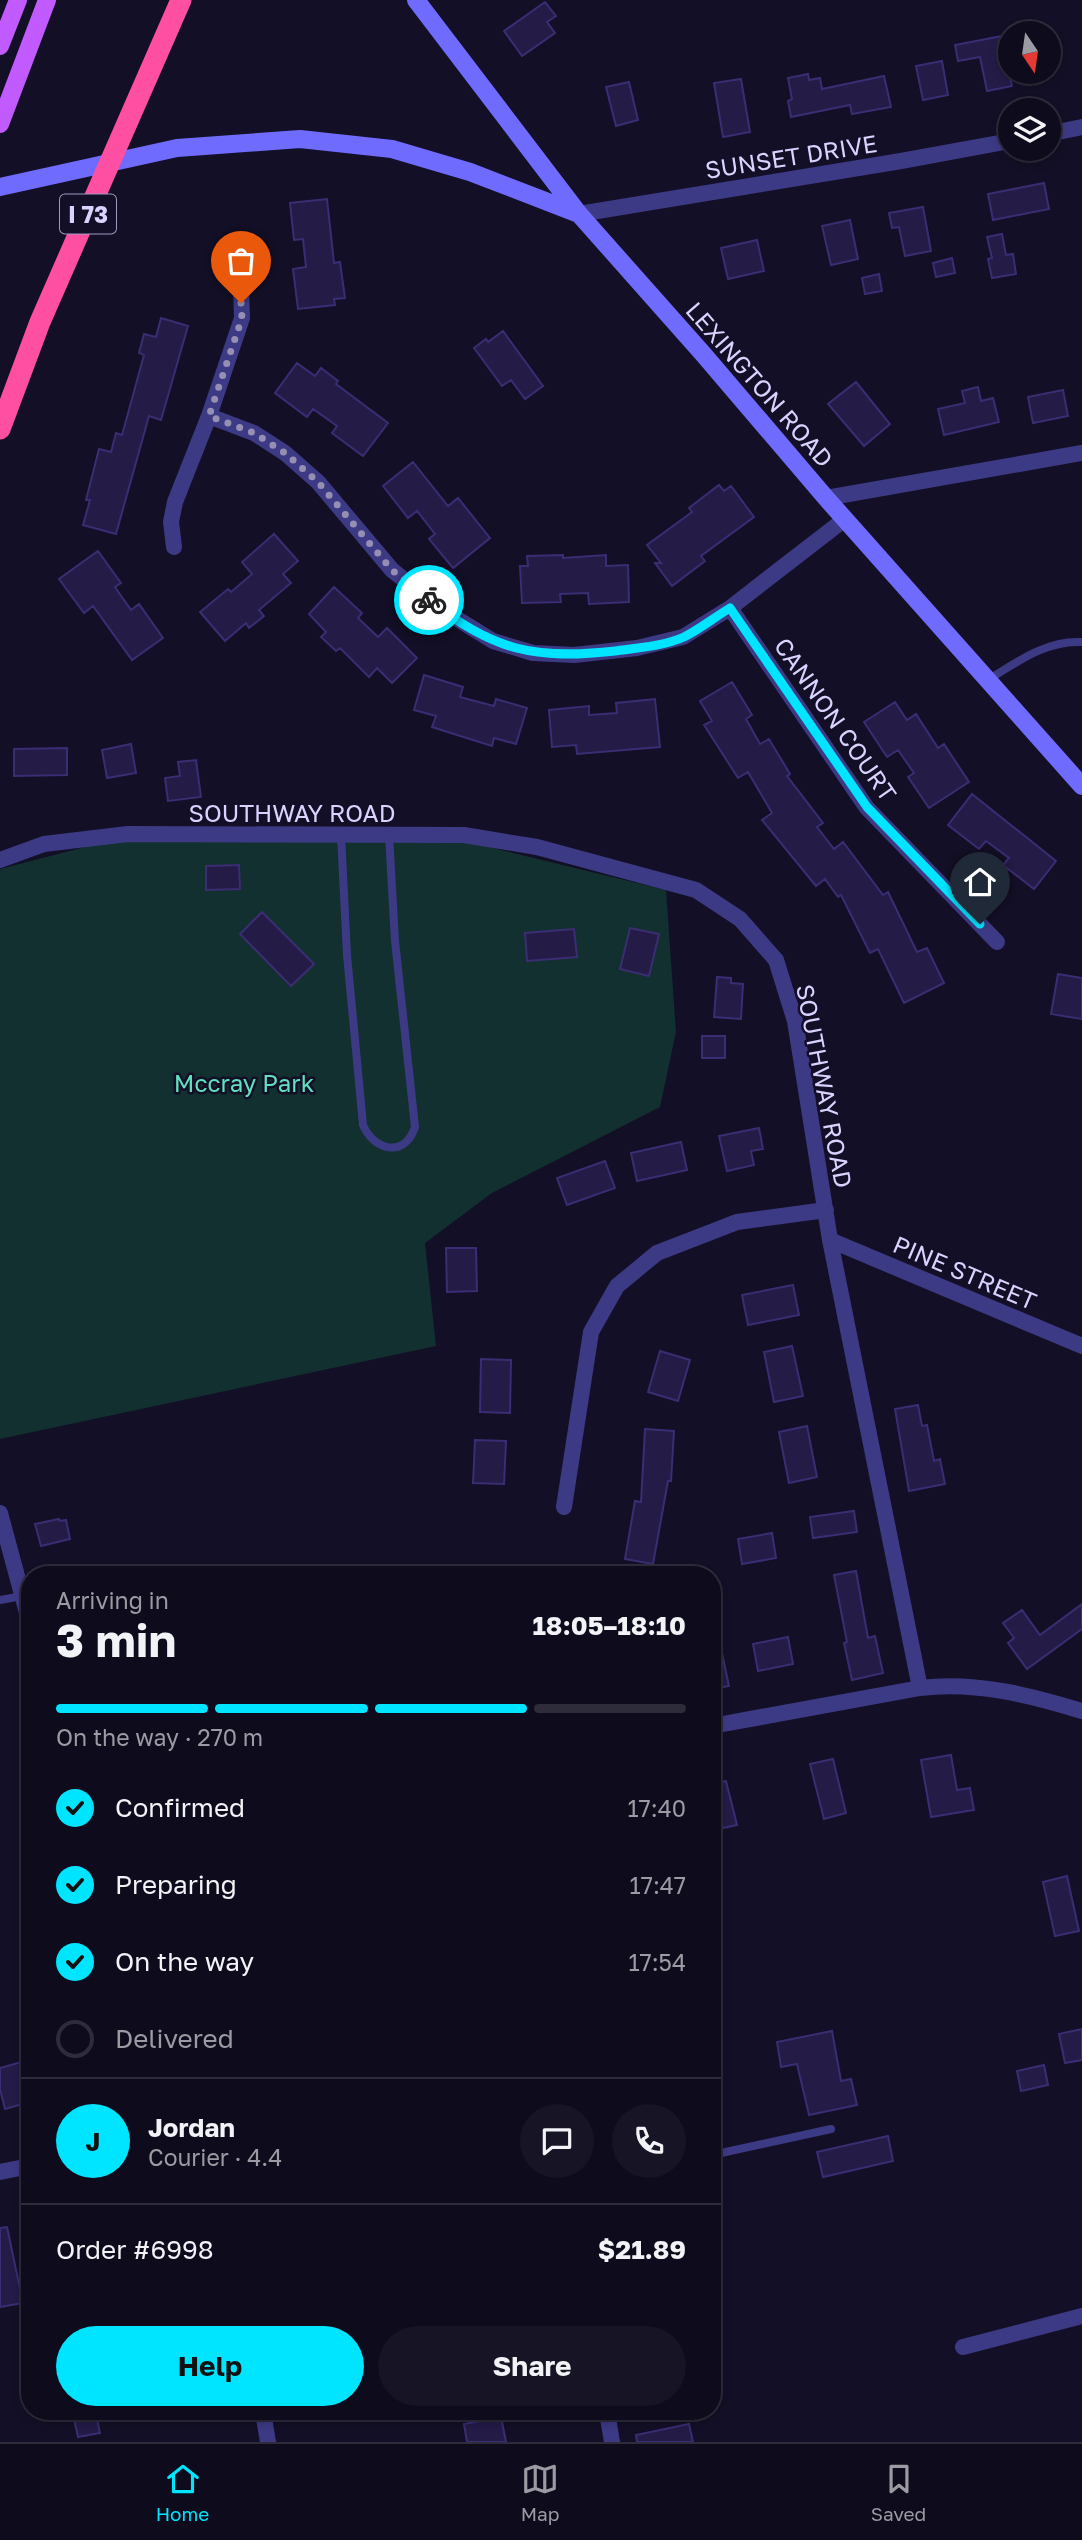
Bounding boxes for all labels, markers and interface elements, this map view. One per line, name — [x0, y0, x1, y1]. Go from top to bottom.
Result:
north arrow — [998, 21, 1060, 84]
map controls — [998, 21, 1061, 161]
button: layers — [998, 98, 1061, 161]
street label: SUNSET DRIVE — [703, 128, 879, 184]
road number: I 73 — [60, 195, 116, 234]
pin — [211, 231, 271, 303]
icon: bag — [222, 242, 260, 280]
street label: LEXINGTON ROAD — [680, 296, 840, 472]
courier — [394, 565, 464, 635]
icon: bike — [410, 581, 448, 619]
street label: CANNON COURT — [769, 632, 903, 806]
street label: SOUTHWAY ROAD — [189, 798, 395, 827]
pin — [950, 852, 1010, 924]
icon: home — [961, 863, 999, 901]
street label: SOUTHWAY ROAD — [791, 982, 859, 1190]
park label: Mccray Park — [174, 1068, 314, 1097]
street label: PINE STREET — [889, 1229, 1041, 1315]
text: Arriving in — [56, 1586, 169, 1614]
text: 18:05–18:10 — [532, 1610, 686, 1641]
text: 3 min — [56, 1612, 176, 1667]
text: On the way · 270 m — [56, 1723, 263, 1751]
icon: check — [56, 1789, 94, 1827]
text: Confirmed — [115, 1792, 245, 1823]
text: 17:40 — [627, 1794, 686, 1822]
icon: check — [56, 1866, 94, 1904]
text: Preparing — [115, 1869, 237, 1900]
text: 17:47 — [630, 1871, 686, 1899]
icon: check — [56, 1943, 94, 1981]
text: On the way — [115, 1946, 254, 1977]
text: 17:54 — [628, 1948, 686, 1976]
text: Delivered — [115, 2023, 234, 2054]
button: chat — [520, 2104, 594, 2178]
button: phone — [612, 2104, 686, 2178]
text: Jordan — [148, 2112, 235, 2143]
text: J — [86, 2126, 100, 2157]
text: Courier · 4.4 — [148, 2143, 282, 2171]
text: Order #6998 — [56, 2234, 214, 2265]
text: $21.89 — [598, 2234, 686, 2265]
button: Help — [56, 2326, 364, 2406]
button: Share — [378, 2326, 686, 2406]
tab: Home — [156, 2460, 209, 2525]
tab: Map — [521, 2460, 559, 2525]
tab: Saved — [871, 2460, 926, 2525]

